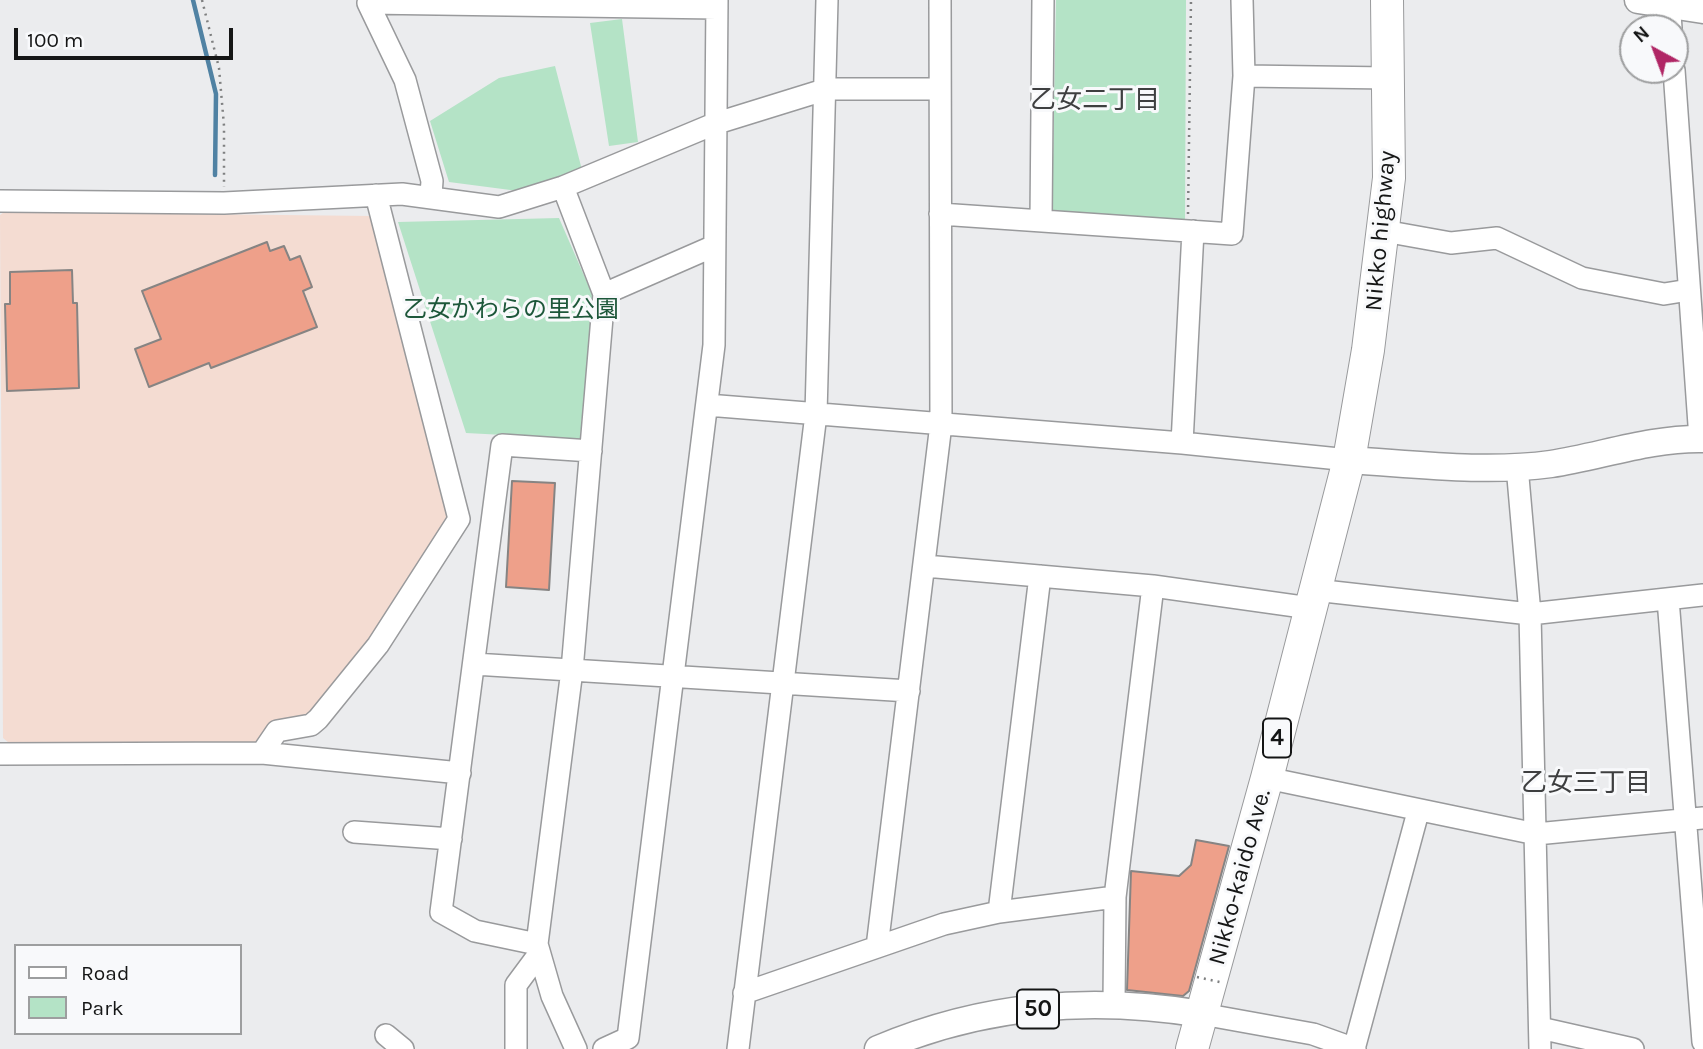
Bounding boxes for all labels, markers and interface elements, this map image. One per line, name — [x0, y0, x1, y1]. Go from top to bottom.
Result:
scale bar — [18, 14, 236, 58]
north arrow — [1619, 14, 1689, 84]
text: N — [1629, 22, 1654, 47]
text: 100 m — [27, 28, 84, 52]
district label: 乙女二丁目 — [1030, 85, 1160, 117]
street label: Nikko highway — [1360, 150, 1402, 312]
park label: 乙女かわらの里公園 — [403, 296, 619, 324]
road number: 4 — [1263, 718, 1291, 758]
district label: 乙女三丁目 — [1521, 768, 1651, 800]
street label: Nikko-kaido Ave. — [1203, 786, 1277, 968]
legend — [14, 944, 242, 1035]
text: Road — [81, 961, 129, 985]
road number: 50 — [1017, 990, 1059, 1028]
text: Park — [81, 996, 124, 1020]

